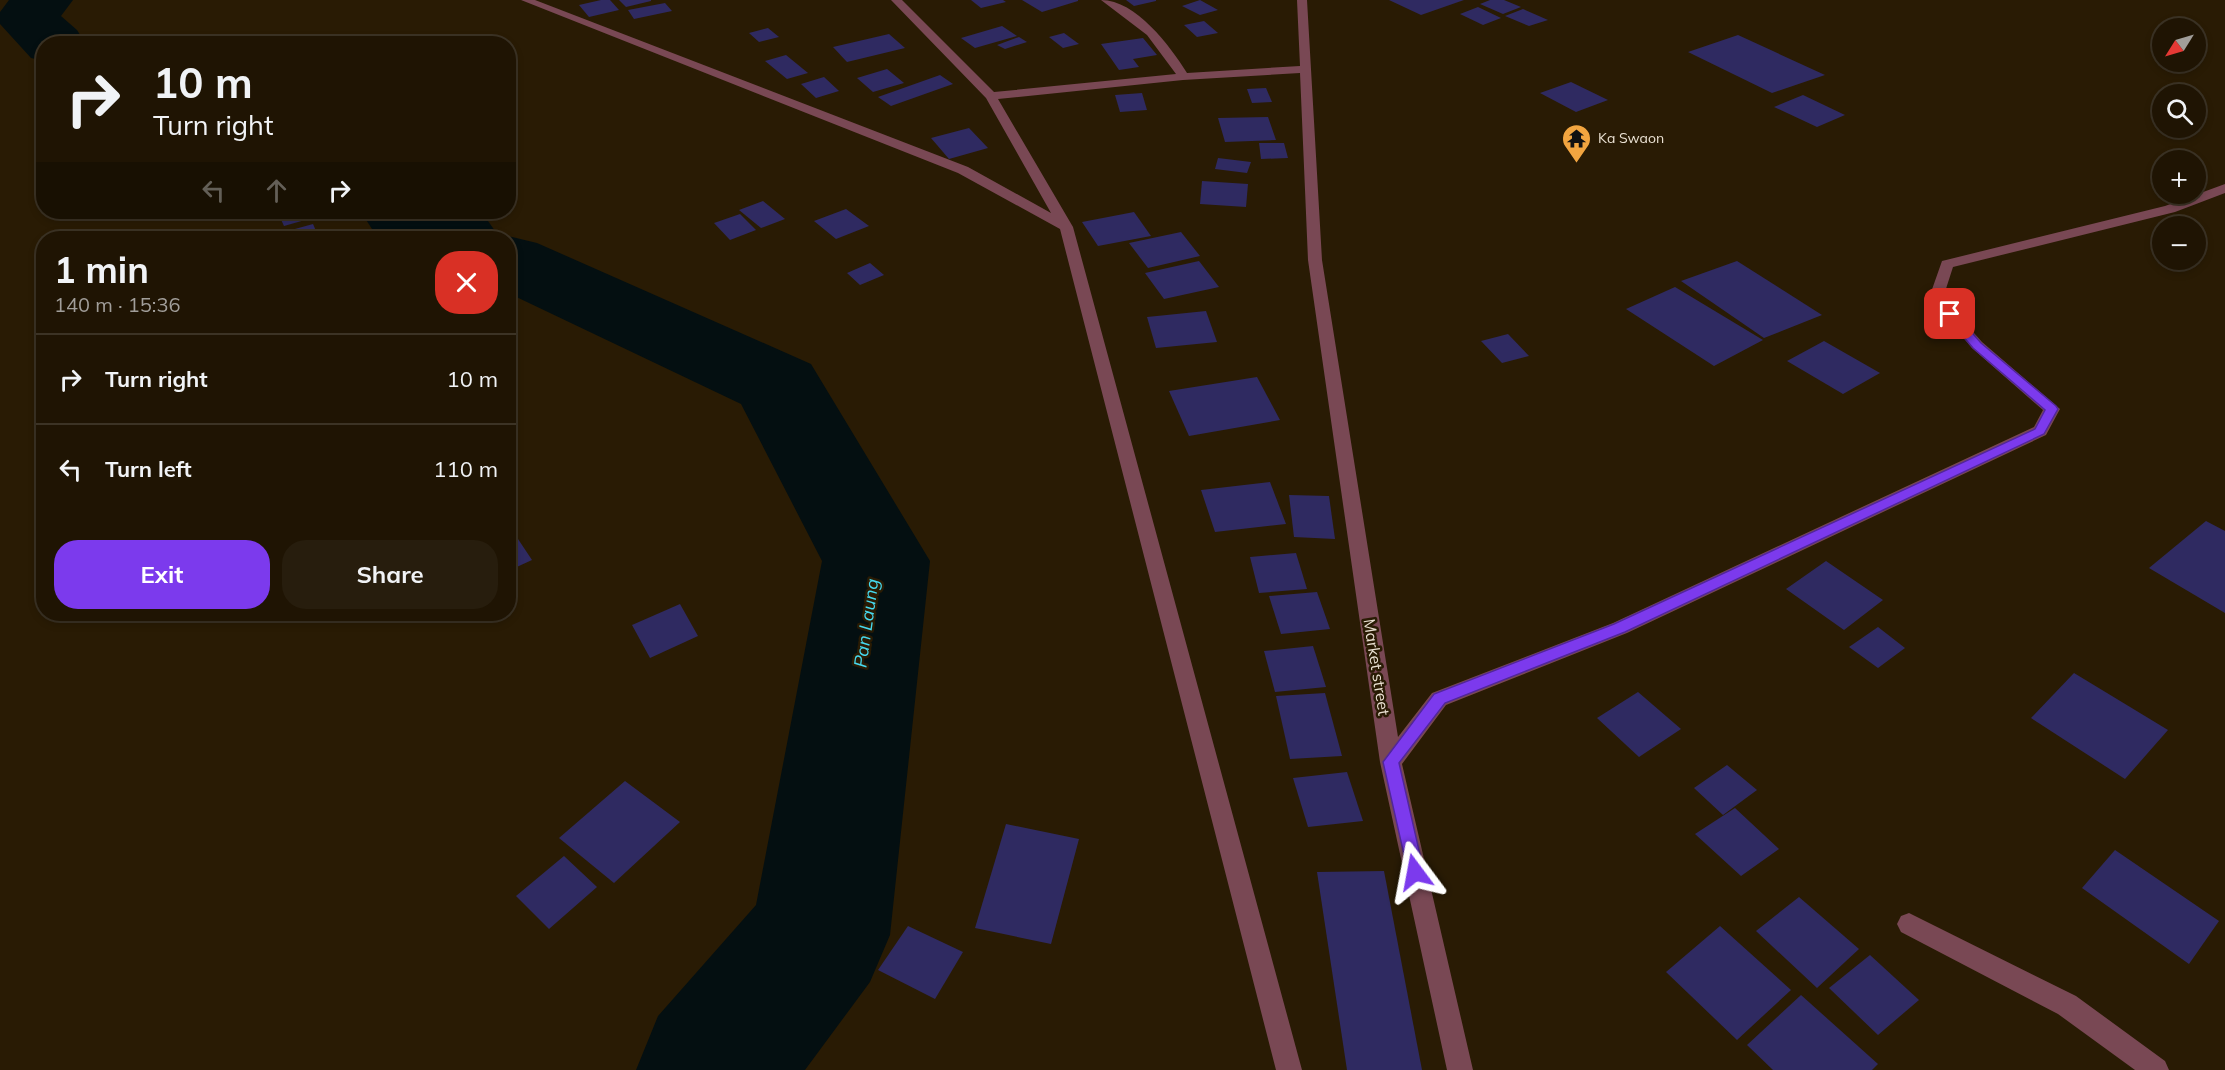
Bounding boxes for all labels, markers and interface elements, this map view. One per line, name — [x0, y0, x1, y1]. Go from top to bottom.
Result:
north arrow — [2152, 18, 2206, 72]
map controls — [2152, 18, 2206, 270]
text: 10 m — [153, 56, 253, 109]
icon: right — [54, 60, 132, 138]
button: search — [2152, 84, 2206, 138]
text: Turn right — [153, 108, 273, 142]
temple icon: Ka Swaon — [1561, 122, 1593, 164]
place label: Ka Swaon — [1598, 129, 1664, 147]
button: + — [2152, 150, 2206, 204]
icon: left — [197, 174, 230, 207]
icon: ahead — [260, 174, 293, 207]
icon: right — [323, 174, 356, 207]
button: − — [2152, 216, 2206, 270]
text: 1 min — [54, 247, 149, 292]
button: close — [435, 251, 498, 314]
pin — [1924, 288, 1975, 339]
text: 140 m · 15:36 — [54, 292, 180, 317]
icon: arrive — [1933, 297, 1966, 330]
icon: right — [54, 363, 87, 396]
text: Turn right — [105, 365, 208, 393]
text: 10 m — [447, 365, 498, 393]
icon: left — [54, 453, 87, 486]
text: Turn left — [105, 455, 192, 483]
text: 110 m — [433, 455, 498, 483]
button: Exit — [54, 540, 270, 609]
button: Share — [282, 540, 498, 609]
water label: Pan Laung — [848, 577, 884, 669]
street label: Market street — [1359, 617, 1395, 717]
position arrow — [1383, 840, 1447, 904]

